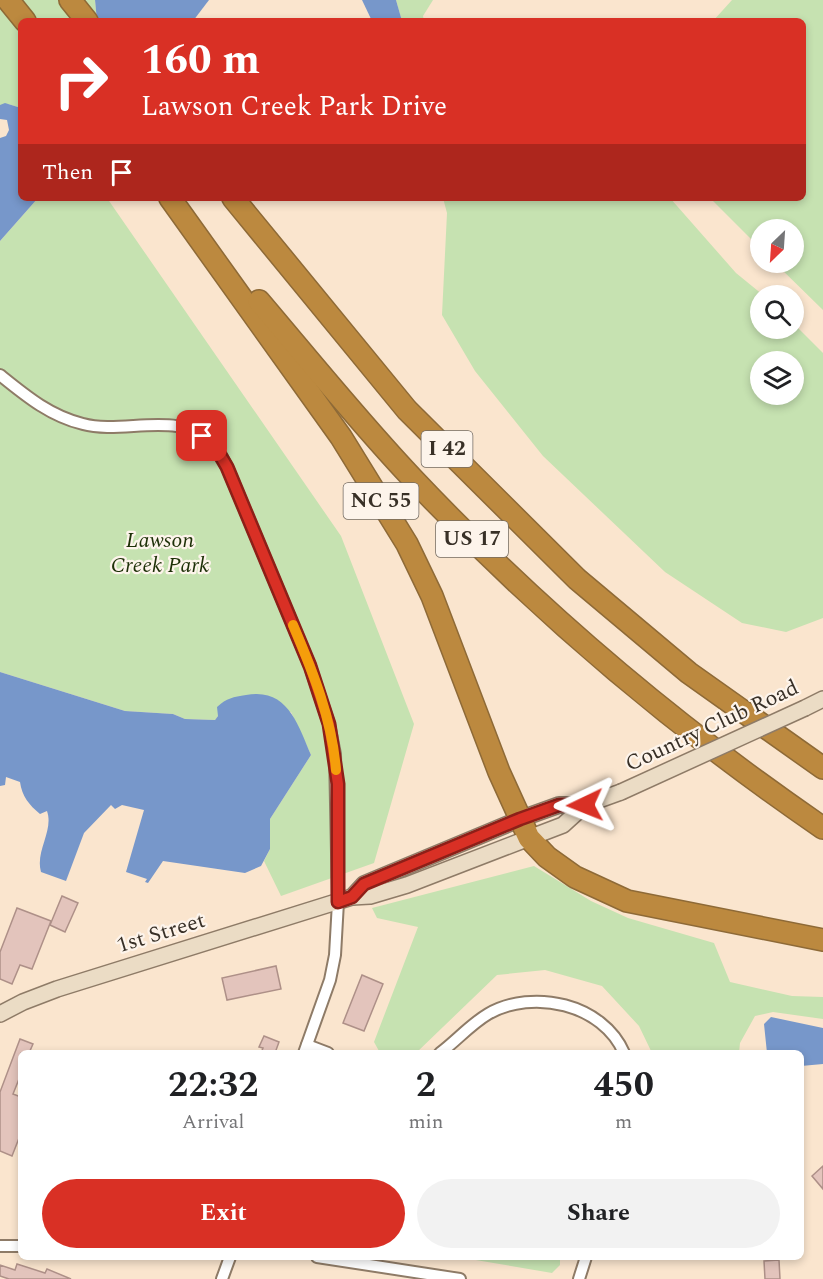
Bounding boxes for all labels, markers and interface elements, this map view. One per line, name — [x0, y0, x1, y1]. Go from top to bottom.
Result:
text: 160 m — [141, 29, 260, 92]
icon: right — [42, 42, 120, 120]
text: Lawson Creek Park Drive — [141, 86, 447, 128]
text: Then — [42, 156, 93, 189]
icon: arrive — [105, 156, 138, 189]
north arrow — [750, 219, 804, 273]
map controls — [750, 219, 804, 405]
button: search — [750, 285, 804, 339]
button: layers — [750, 351, 804, 405]
pin — [176, 410, 227, 461]
icon: arrive — [185, 419, 218, 452]
road number: I 42 — [422, 431, 472, 467]
road number: NC 55 — [344, 483, 418, 519]
road number: US 17 — [436, 521, 508, 557]
park label: Lawson Creek Park — [111, 524, 209, 582]
street label: Country Club Road — [620, 671, 804, 781]
position arrow — [553, 773, 617, 837]
street label: 1st Street — [113, 904, 210, 962]
text: 22:32 — [168, 1058, 258, 1113]
text: 2 — [416, 1058, 436, 1113]
text: 450 — [593, 1058, 654, 1113]
text: Arrival — [182, 1107, 244, 1137]
text: min — [408, 1107, 443, 1137]
text: m — [615, 1107, 632, 1137]
button: Exit — [42, 1179, 405, 1248]
button: Share — [417, 1179, 780, 1248]

